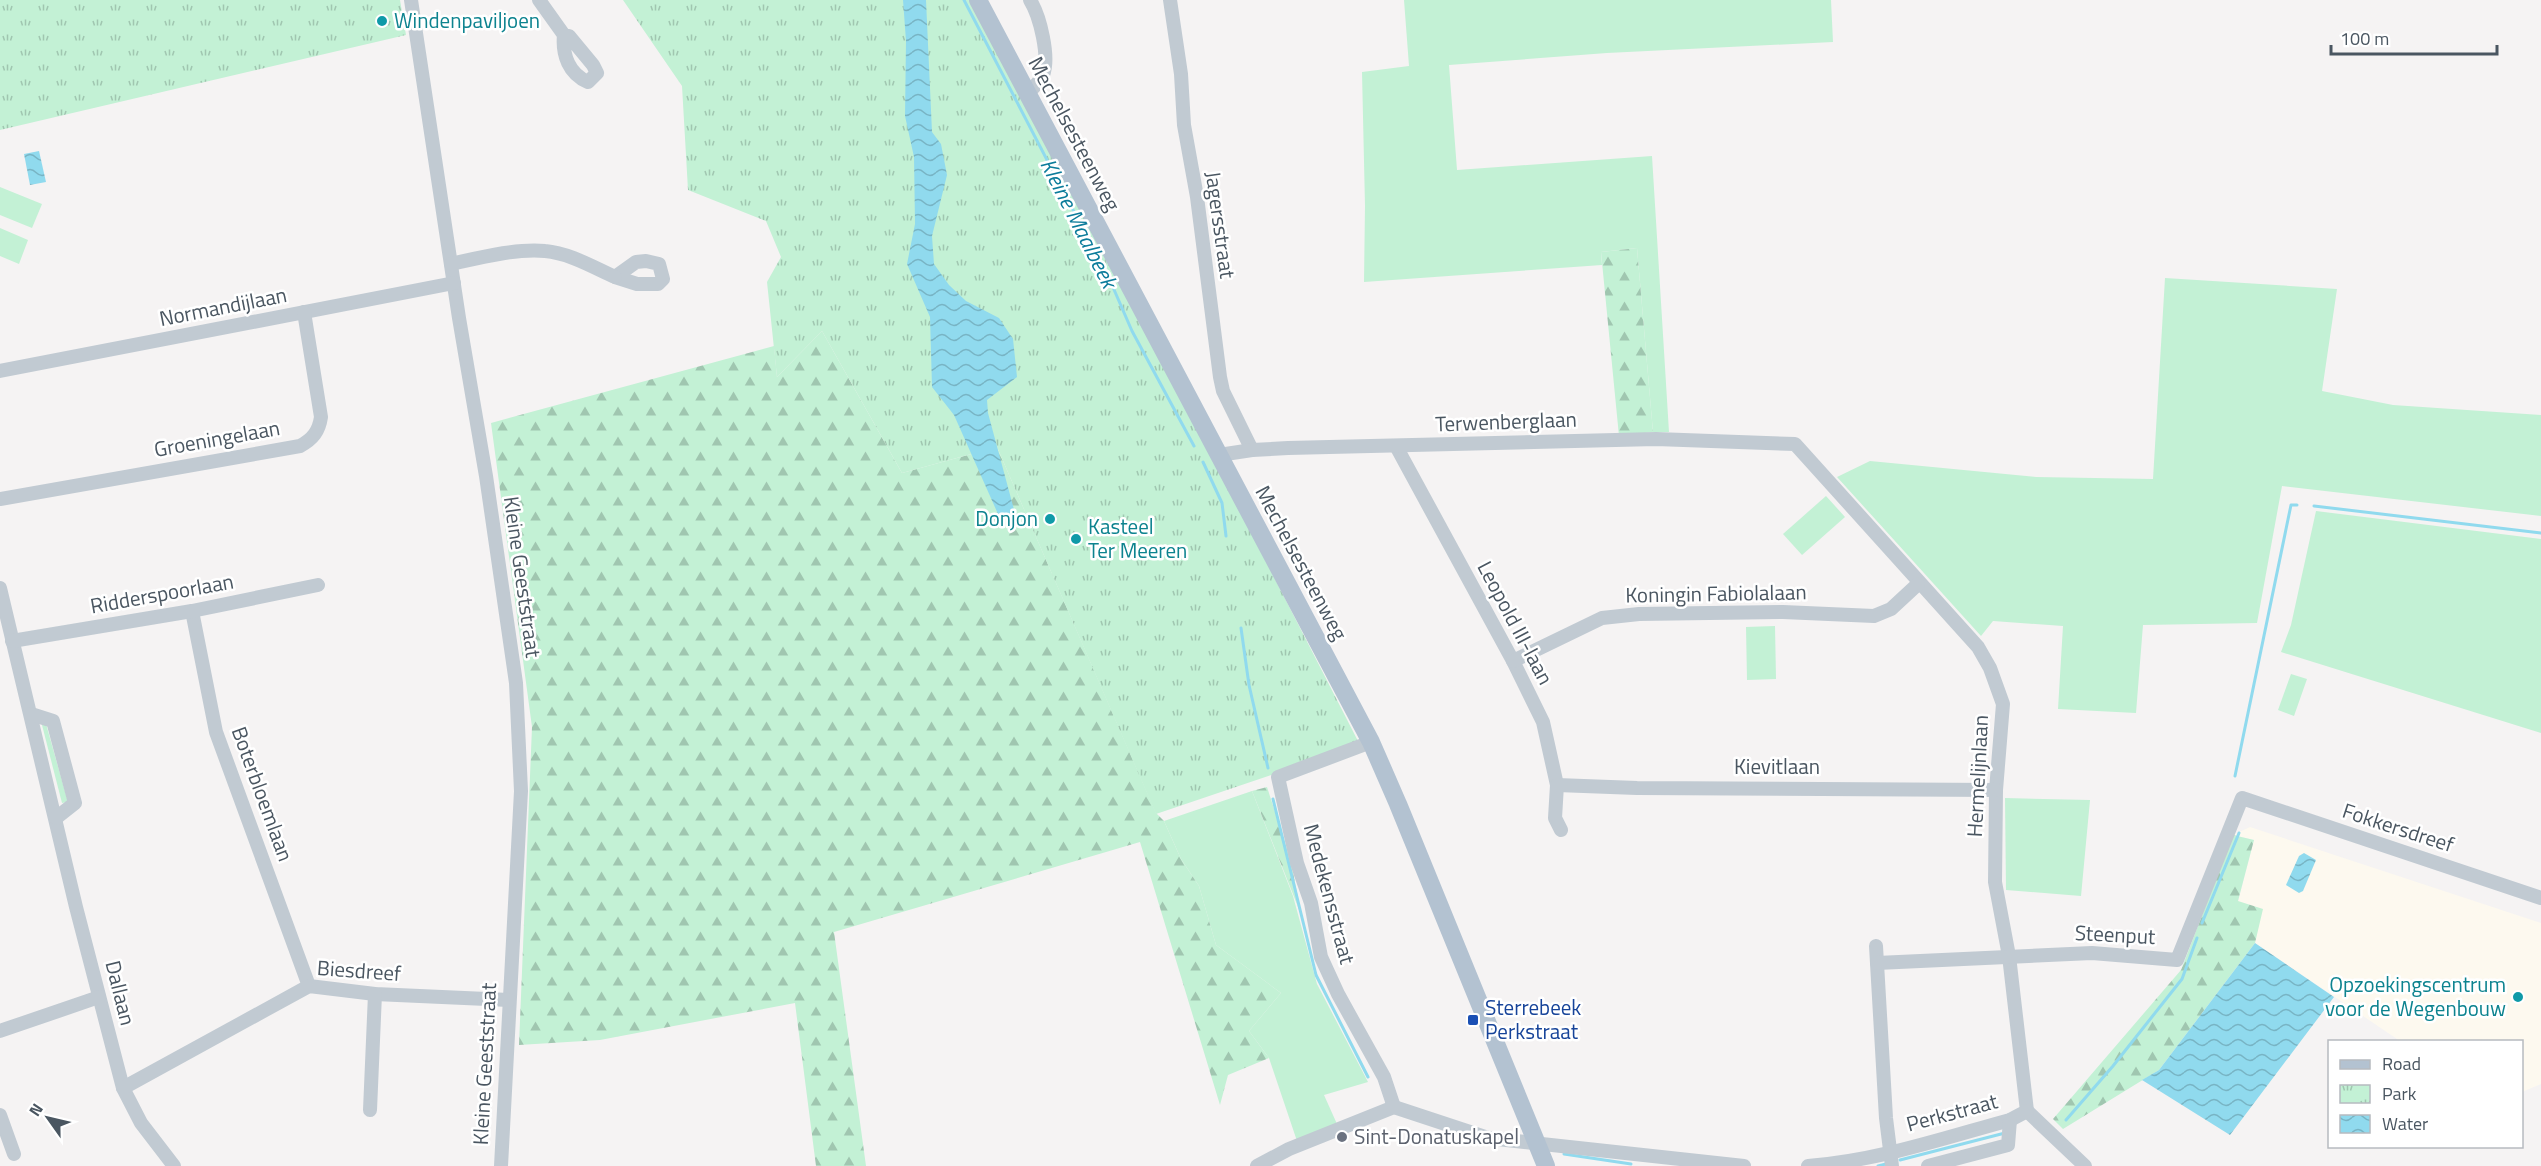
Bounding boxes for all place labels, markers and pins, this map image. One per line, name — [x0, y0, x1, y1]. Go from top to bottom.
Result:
place label: Windenpaviljoen — [394, 4, 540, 36]
marker: Windenpaviljoen — [375, 14, 389, 28]
place label: Donjon — [975, 502, 1038, 534]
place label: Kasteel Ter Meeren — [1088, 510, 1187, 566]
marker: Donjon — [1043, 512, 1057, 526]
marker: Kasteel Ter Meeren — [1069, 532, 1083, 546]
place label: Opzoekingscentrum voor de Wegenbouw — [2325, 968, 2506, 1024]
marker: Opzoekingscentrum voor de Wegenbouw — [2511, 990, 2525, 1004]
place label: Sterrebeek Perkstraat — [1485, 991, 1581, 1047]
marker: Sterrebeek Perkstraat — [1466, 1013, 1480, 1027]
place label: Sint-Donatuskapel — [1354, 1120, 1519, 1152]
marker: Sint-Donatuskapel — [1335, 1130, 1349, 1144]

